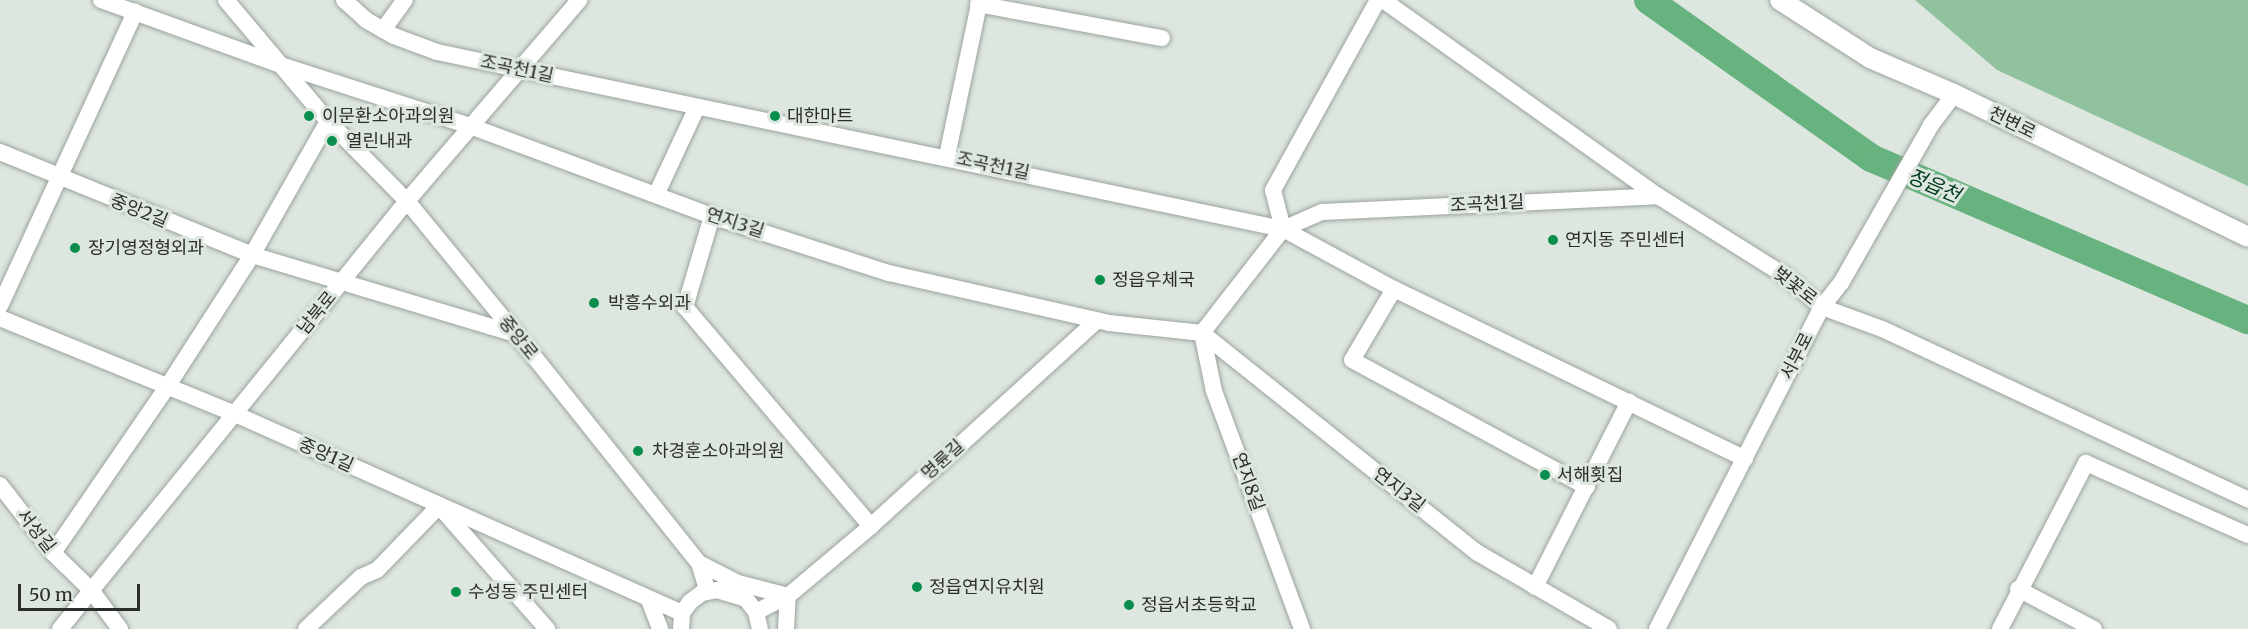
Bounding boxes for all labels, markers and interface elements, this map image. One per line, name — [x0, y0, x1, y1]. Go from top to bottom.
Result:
street label: 조곡천1길 — [478, 51, 556, 87]
street label: 천변로 — [1985, 102, 2039, 144]
place label: 이문환소아과의원 — [322, 105, 454, 127]
place label: 대한마트 — [787, 105, 853, 127]
marker: 이문환소아과의원 — [300, 107, 318, 125]
marker: 대한마트 — [768, 109, 782, 123]
place label: 열린내과 — [346, 130, 412, 152]
marker: 열린내과 — [323, 132, 341, 150]
street label: 조곡천1길 — [954, 148, 1032, 184]
water label: 정읍천 — [1904, 163, 1964, 207]
street label: 중앙2길 — [107, 190, 171, 232]
street label: 조곡천1길 — [1449, 191, 1525, 217]
street label: 연지3길 — [703, 203, 767, 243]
place label: 연지동 주민센터 — [1565, 229, 1685, 251]
marker: 연지동 주민센터 — [1546, 233, 1560, 247]
place label: 장기영정형외과 — [88, 237, 204, 259]
marker: 장기영정형외과 — [66, 239, 84, 257]
street label: 벚꽃로 — [1769, 262, 1821, 310]
place label: 정읍우체국 — [1112, 269, 1195, 291]
marker: 정읍우체국 — [1093, 273, 1107, 287]
street label: 남북로 — [293, 287, 341, 339]
place label: 박흥수외과 — [608, 292, 691, 314]
marker: 박흥수외과 — [585, 294, 603, 312]
street label: 중앙로 — [494, 312, 542, 364]
street label: 서부로 — [1776, 329, 1818, 383]
street label: 중앙1길 — [295, 433, 357, 477]
street label: 명륜길 — [917, 435, 969, 485]
place label: 차경훈소아과의원 — [652, 440, 784, 462]
marker: 차경훈소아과의원 — [629, 442, 647, 460]
street label: 연지8길 — [1228, 450, 1268, 514]
street label: 연지3길 — [1369, 463, 1429, 517]
place label: 서해횟집 — [1557, 464, 1623, 486]
marker: 서해횟집 — [1538, 468, 1552, 482]
street label: 서성길 — [12, 505, 60, 557]
scale bar — [21, 572, 142, 610]
place label: 정읍연지유치원 — [929, 576, 1045, 598]
marker: 정읍연지유치원 — [910, 580, 924, 594]
place label: 수성동 주민센터 — [468, 581, 588, 603]
text: 50 m — [29, 583, 73, 606]
marker: 수성동 주민센터 — [449, 585, 463, 599]
place label: 정읍서초등학교 — [1141, 594, 1257, 616]
marker: 정읍서초등학교 — [1122, 598, 1136, 612]

